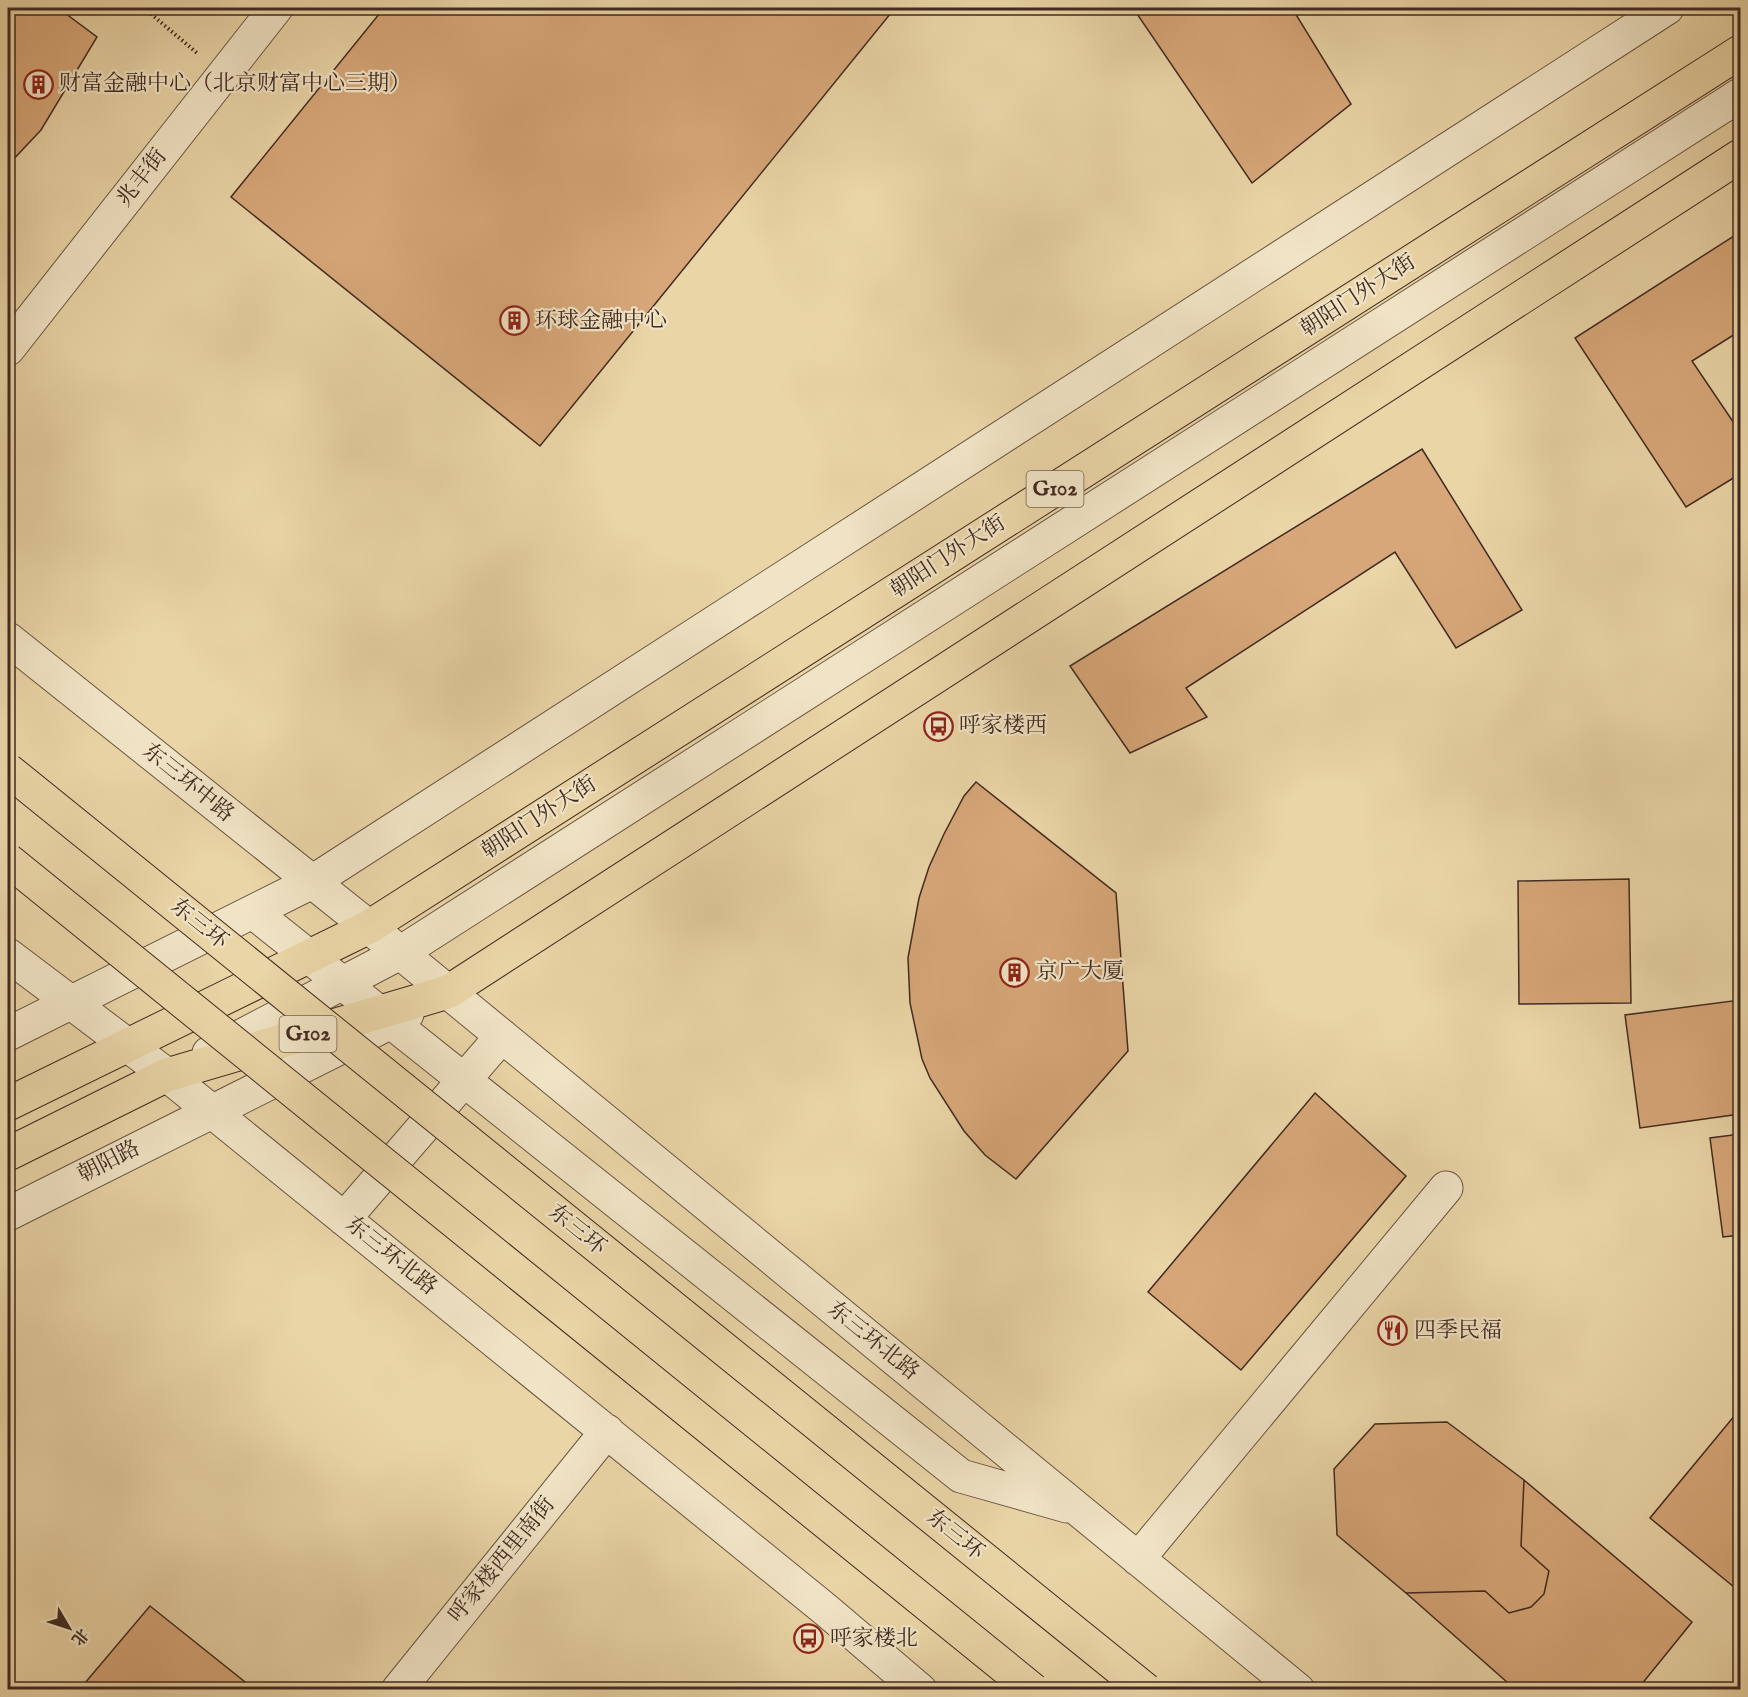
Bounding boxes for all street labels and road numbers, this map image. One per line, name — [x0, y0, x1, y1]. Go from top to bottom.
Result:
street label: 兆丰街 — [111, 143, 173, 213]
street label: 朝阳门外大街 — [1295, 248, 1421, 344]
road number: G102 — [1026, 471, 1084, 507]
street label: 朝阳门外大街 — [885, 509, 1011, 605]
street label: 东三环中路 — [136, 738, 240, 828]
street label: 朝阳门外大街 — [476, 770, 602, 866]
street label: 东三环 — [165, 892, 233, 956]
road number: G102 — [280, 1016, 336, 1052]
street label: 朝阳路 — [73, 1135, 145, 1189]
street label: 东三环 — [543, 1198, 611, 1262]
street label: 东三环北路 — [339, 1211, 443, 1301]
street label: 东三环北路 — [821, 1296, 925, 1386]
street label: 呼家楼西里南街 — [443, 1491, 561, 1629]
street label: 东三环 — [921, 1503, 989, 1567]

